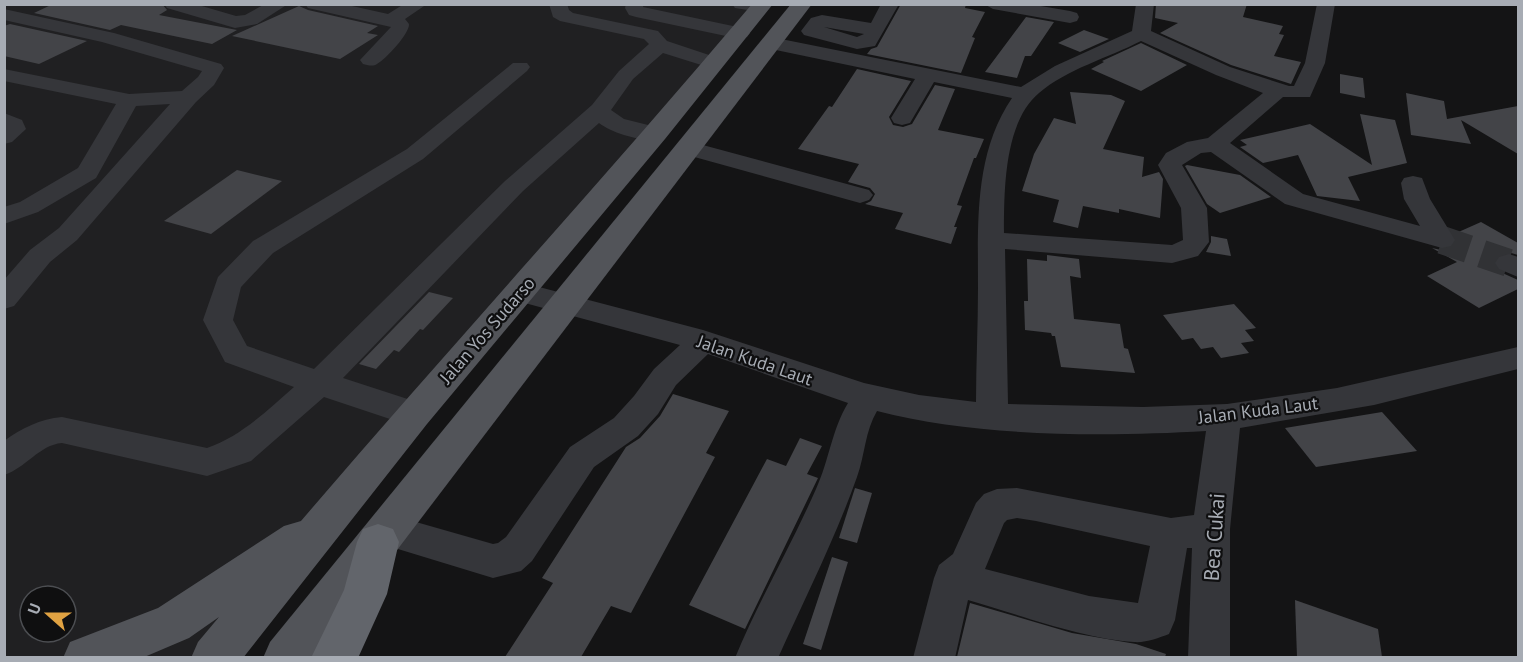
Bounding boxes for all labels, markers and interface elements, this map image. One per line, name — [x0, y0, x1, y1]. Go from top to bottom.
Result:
street label: Jalan Yos Sudarso — [434, 272, 540, 389]
street label: Jalan Kuda Laut — [693, 329, 816, 390]
street label: Jalan Kuda Laut — [1196, 391, 1319, 429]
street label: Bea Cukai — [1197, 492, 1231, 582]
north arrow — [18, 584, 78, 644]
text: U — [23, 600, 45, 617]

